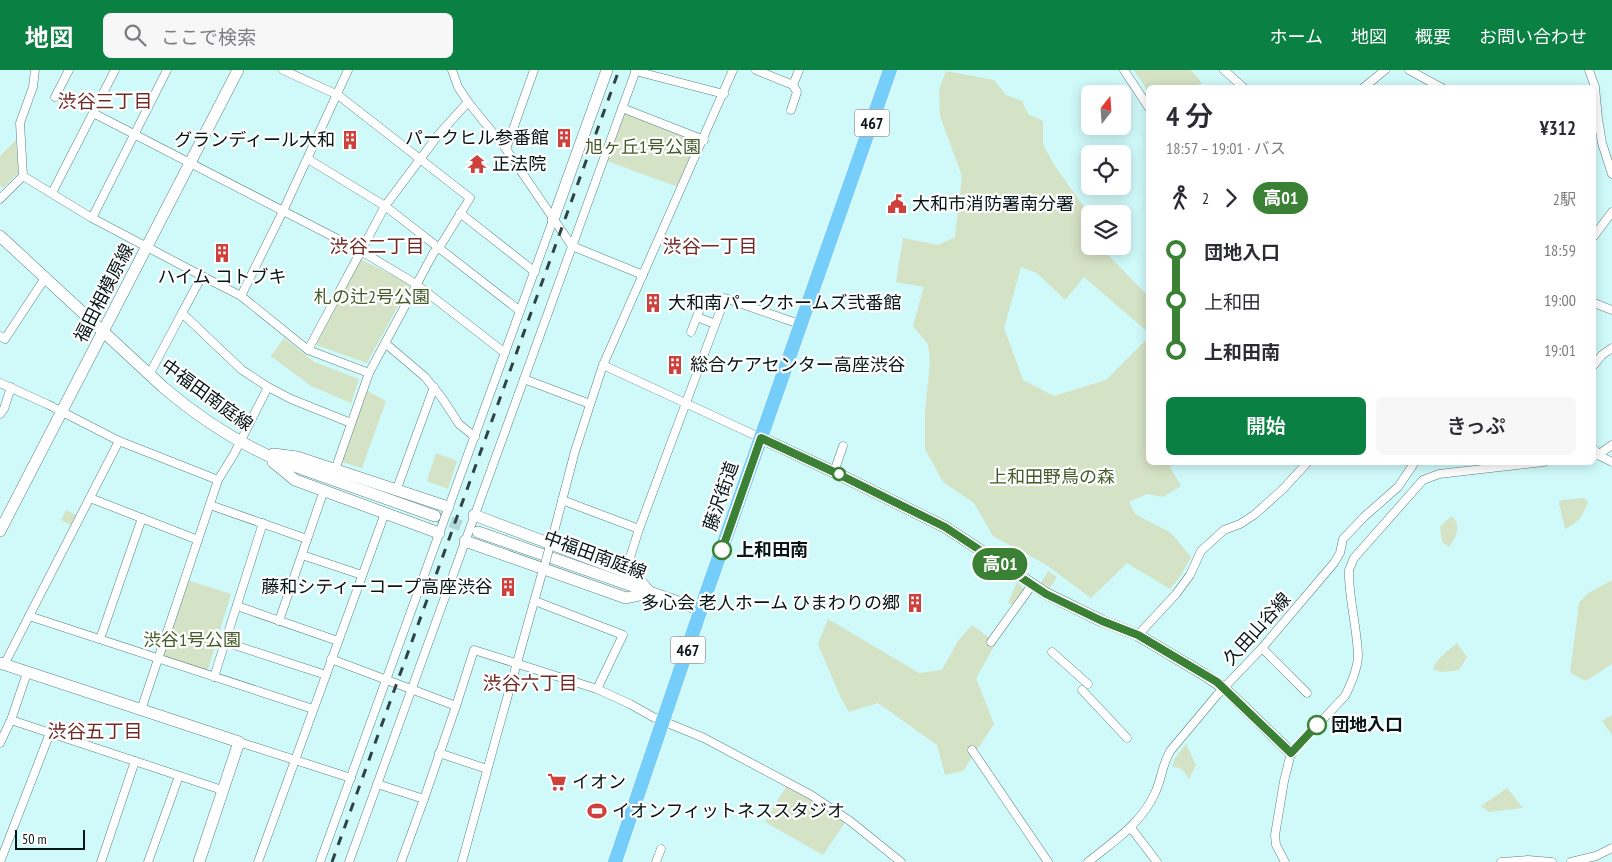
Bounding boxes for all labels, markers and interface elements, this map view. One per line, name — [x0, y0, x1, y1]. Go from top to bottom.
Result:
search box — [103, 13, 453, 58]
icon: search — [121, 21, 149, 49]
text: 地図 — [25, 22, 73, 53]
text: ここで検索 — [161, 25, 256, 49]
text: ホーム — [1270, 25, 1323, 48]
text: 地図 — [1351, 25, 1387, 48]
text: 概要 — [1415, 25, 1451, 48]
text: お問い合わせ — [1479, 25, 1587, 48]
north arrow — [1081, 85, 1131, 135]
map controls — [1081, 85, 1131, 255]
district label: 渋谷三丁目 — [57, 89, 153, 113]
text: 4 分 — [1166, 97, 1213, 134]
road number: 467 — [854, 110, 890, 136]
text: ¥312 — [1540, 116, 1576, 140]
place label: パークヒル参番館 — [405, 126, 549, 149]
building icon: パークヒル参番館 — [553, 127, 575, 149]
place label: グランディール大和 — [174, 128, 335, 151]
building icon: グランディール大和 — [339, 129, 361, 151]
park label: 旭ヶ丘1号公園 — [585, 135, 701, 158]
text: 18:57 – 19:01 · バス — [1166, 138, 1286, 158]
button: locate — [1081, 145, 1131, 195]
place label: 正法院 — [492, 152, 546, 175]
temple icon: 正法院 — [466, 153, 488, 175]
icon: walk — [1166, 184, 1194, 212]
icon: forward — [1217, 184, 1245, 212]
text: 高01 — [1263, 186, 1298, 209]
text: 2 — [1202, 188, 1209, 208]
text: 2駅 — [1553, 189, 1576, 209]
place label: 大和市消防署南分署 — [912, 192, 1074, 215]
public building icon: 大和市消防署南分署 — [886, 193, 908, 215]
button: layers — [1081, 205, 1131, 255]
district label: 渋谷二丁目 — [329, 234, 425, 258]
district label: 渋谷一丁目 — [662, 234, 758, 258]
street label: 福田相模原線 — [69, 239, 138, 346]
text: 団地入口 — [1204, 240, 1280, 264]
text: 18:59 — [1544, 240, 1576, 260]
building icon: ハイム コトブキ — [211, 242, 233, 264]
place label: ハイム コトブキ — [157, 265, 287, 288]
park label: 札の辻2号公園 — [314, 285, 430, 308]
text: 上和田 — [1204, 290, 1261, 314]
text: 19:00 — [1544, 290, 1576, 310]
place label: 大和南パークホームズ弐番館 — [668, 291, 901, 314]
building icon: 大和南パークホームズ弐番館 — [642, 292, 664, 314]
text: 上和田南 — [1204, 340, 1280, 364]
text: 19:01 — [1544, 340, 1576, 360]
place label: 総合ケアセンター高座渋谷 — [690, 353, 906, 376]
street label: 中福田南庭線 — [157, 354, 258, 436]
building icon: 総合ケアセンター高座渋谷 — [664, 354, 686, 376]
button: 開始 — [1166, 397, 1366, 455]
button: きっぷ — [1376, 397, 1576, 455]
street label: 藤沢街道 — [698, 458, 743, 534]
park label: 上和田野鳥の森 — [989, 465, 1115, 488]
unlabelled marker — [832, 467, 846, 481]
street label: 中福田南庭線 — [540, 525, 650, 584]
place label: 上和田南 — [736, 538, 808, 561]
marker: 上和田南 — [712, 540, 732, 560]
line badge: 高01 — [971, 548, 1029, 580]
text: 高01 — [982, 552, 1018, 575]
place label: 藤和シティーコープ高座渋谷 — [261, 575, 493, 598]
building icon: 藤和シティーコープ高座渋谷 — [497, 576, 519, 598]
street label: 久田山谷線 — [1218, 588, 1295, 670]
place label: 多心会 老人ホーム ひまわりの郷 — [641, 591, 900, 614]
building icon: 多心会 老人ホーム ひまわりの郷 — [904, 592, 926, 614]
park label: 渋谷1号公園 — [143, 628, 241, 651]
road number: 467 — [670, 636, 706, 664]
district label: 渋谷六丁目 — [482, 671, 578, 695]
place label: 団地入口 — [1331, 713, 1403, 736]
marker: 団地入口 — [1307, 715, 1327, 735]
district label: 渋谷五丁目 — [47, 719, 143, 743]
place label: イオン — [572, 770, 626, 793]
supermarket icon: イオン — [546, 771, 568, 793]
place label: イオンフィットネススタジオ — [612, 799, 845, 822]
sports icon: イオンフィットネススタジオ — [586, 800, 608, 822]
scale bar — [15, 827, 85, 850]
text: 50 m — [22, 830, 47, 848]

